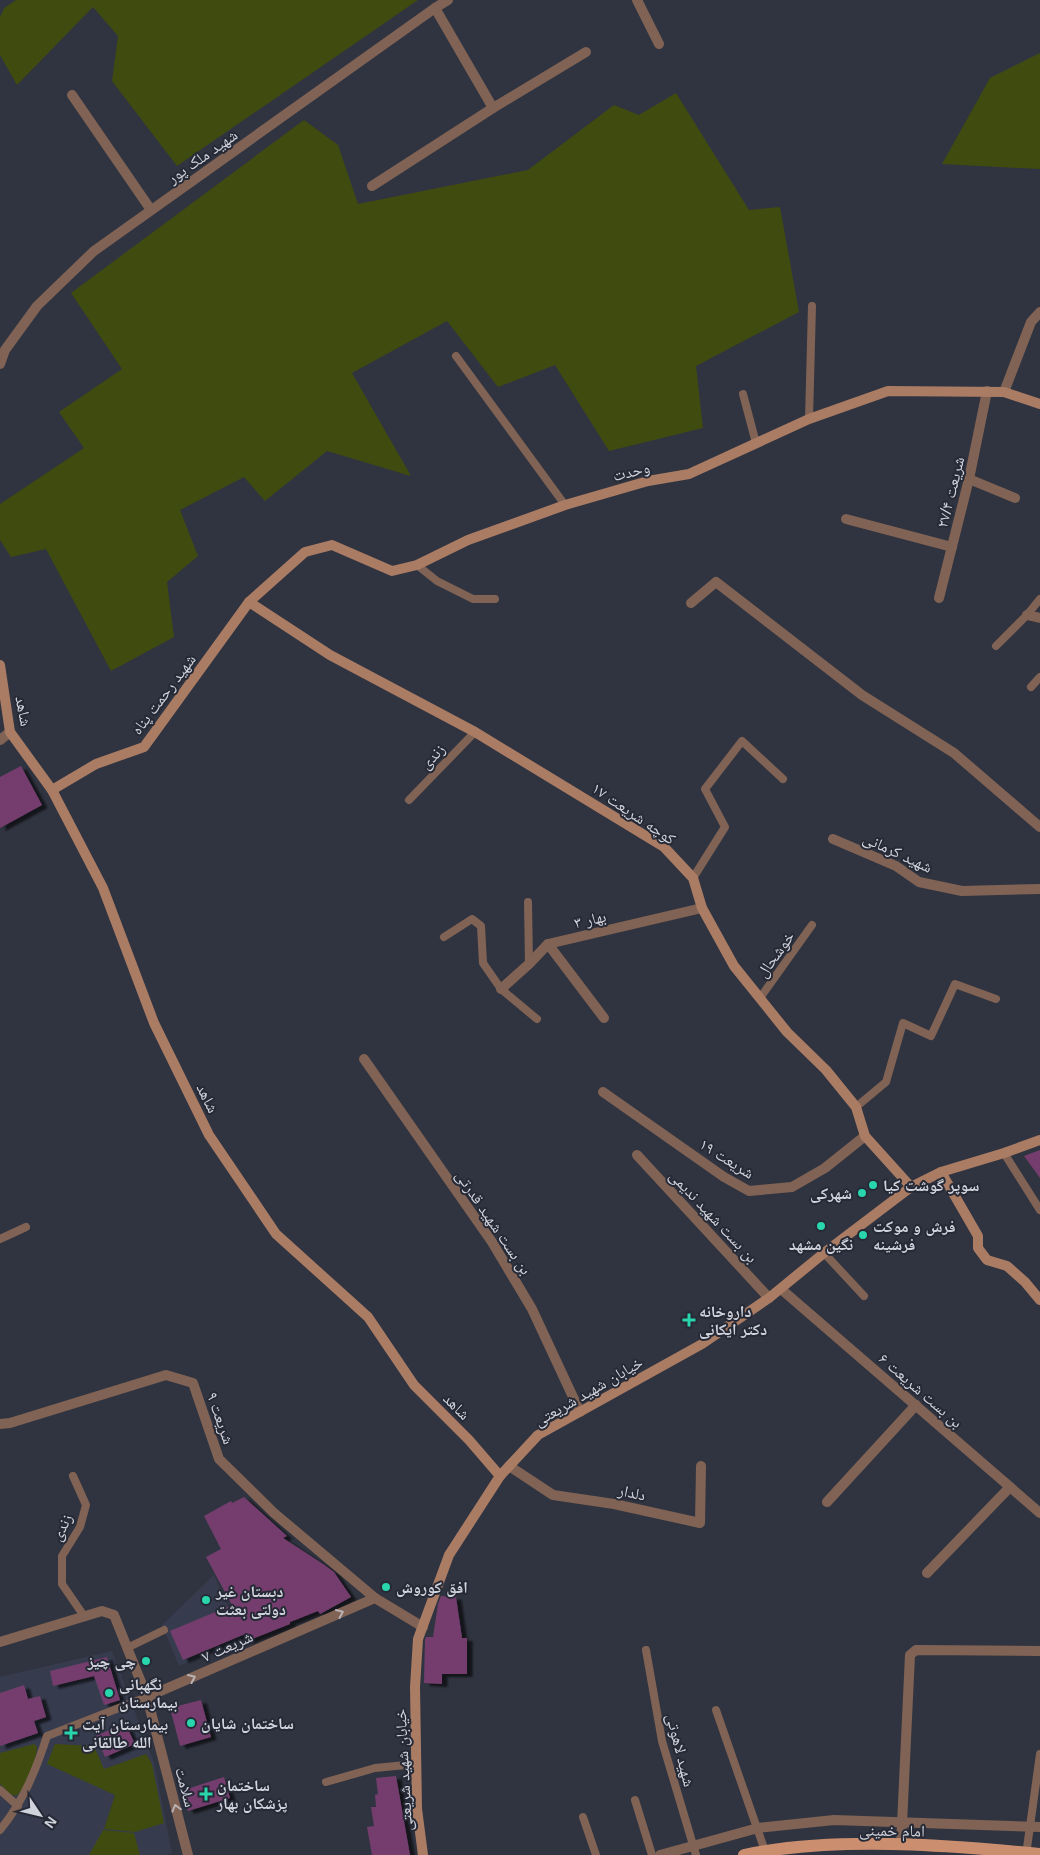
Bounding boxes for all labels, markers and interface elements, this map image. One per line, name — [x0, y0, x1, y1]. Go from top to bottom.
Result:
street label: شهید ملک پور — [163, 126, 241, 188]
street label: شریعت ۲۷/۴ — [933, 455, 968, 530]
street label: وحدت — [611, 459, 652, 485]
street label: شهید رحمت پناه — [128, 651, 200, 738]
street label: شاهد — [12, 695, 35, 728]
street label: زندی — [416, 740, 450, 774]
street label: کوچه شریعت ۱۷ — [588, 779, 679, 849]
street label: شهید کرمانی — [860, 829, 935, 878]
street label: بهار ۳ — [572, 908, 608, 932]
street label: خوشحال — [753, 928, 799, 982]
street label: شاهد — [193, 1081, 222, 1116]
street label: شریعت ۱۹ — [696, 1135, 757, 1183]
street label: بن بست شهید قدرتی — [451, 1167, 535, 1279]
street label: بن بست شهید ندیمی — [665, 1167, 761, 1267]
place label: سوپر گوشت کیا — [883, 1177, 979, 1195]
marker: سوپر گوشت کیا — [867, 1179, 879, 1191]
place label: شهرکی — [810, 1185, 852, 1203]
marker: شهرکی — [856, 1187, 868, 1199]
place label: فرش و موکت فرشینه — [873, 1218, 956, 1253]
marker: نگین مشهد — [815, 1220, 827, 1232]
marker: فرش و موکت فرشینه — [857, 1229, 869, 1241]
place label: نگین مشهد — [789, 1236, 853, 1254]
place label: داروخانه دکتر ایکانی — [699, 1303, 767, 1339]
marker: داروخانه دکتر ایکانی — [683, 1314, 695, 1326]
street label: بن بست شریعت ۶ — [874, 1350, 966, 1433]
street label: خیابان شهید شریعتی — [531, 1353, 647, 1431]
street label: شریعت ۹ — [203, 1390, 237, 1447]
street label: شاهد — [440, 1390, 473, 1423]
street label: دلدار — [615, 1481, 647, 1505]
street label: زندی — [48, 1511, 77, 1544]
place label: افق کوروش — [396, 1579, 468, 1597]
marker: افق کوروش — [380, 1581, 392, 1593]
place label: دبستان غیر دولتی بعثت — [215, 1583, 286, 1619]
marker: دبستان غیر دولتی بعثت — [200, 1594, 212, 1606]
one-way arrow — [335, 1608, 344, 1619]
street label: شریعت ۷ — [199, 1628, 256, 1666]
place label: چی چیز — [87, 1653, 136, 1671]
marker: چی چیز — [140, 1655, 152, 1667]
one-way arrow — [187, 1673, 195, 1683]
place label: نگهبانی بیمارستان — [119, 1676, 178, 1712]
marker: نگهبانی بیمارستان — [103, 1687, 115, 1699]
street label: خیابان شهید شریعتی — [392, 1708, 417, 1832]
street label: شهید لاهوتی — [661, 1712, 698, 1789]
place label: ساختمان شایان — [201, 1715, 294, 1733]
place label: بیمارستان آیت الله طالقانی — [82, 1716, 168, 1752]
marker: ساختمان شایان — [185, 1717, 197, 1729]
marker: بیمارستان آیت الله طالقانی — [64, 1726, 78, 1740]
street label: سلامت — [172, 1765, 199, 1809]
place label: ساختمان پزشکان بهار — [216, 1777, 288, 1813]
marker: ساختمان پزشکان بهار — [199, 1787, 213, 1801]
north arrow — [15, 1790, 65, 1840]
one-way arrow — [171, 1804, 181, 1812]
text: N — [41, 1814, 60, 1831]
street label: امام خمینی — [859, 1821, 925, 1842]

